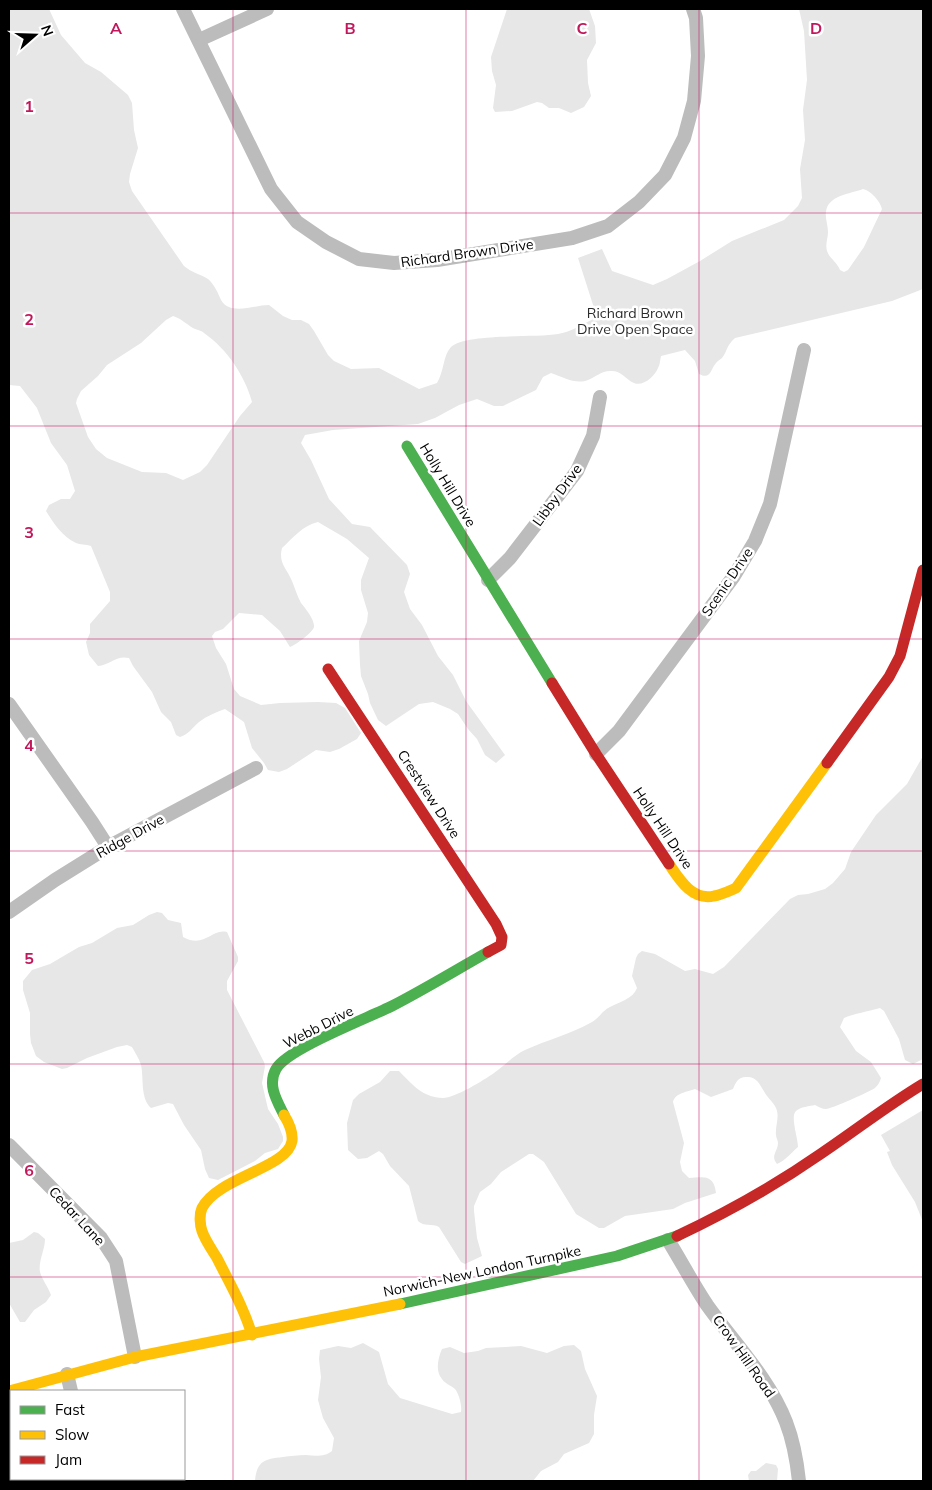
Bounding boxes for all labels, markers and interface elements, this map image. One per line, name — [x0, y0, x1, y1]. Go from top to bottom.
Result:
north arrow — [10, 10, 60, 60]
text: A — [110, 18, 122, 38]
text: B — [344, 18, 356, 38]
text: C — [577, 18, 588, 38]
text: D — [810, 18, 822, 38]
text: N — [37, 23, 57, 39]
text: 1 — [24, 96, 34, 116]
street label: Richard Brown Drive — [399, 235, 535, 271]
park label: Richard Brown Drive Open Space — [577, 304, 693, 338]
text: 2 — [24, 309, 34, 329]
street label: Holly Hill Drive — [416, 440, 480, 530]
street label: Libby Drive — [528, 460, 586, 530]
text: 3 — [24, 522, 34, 542]
street label: Scenic Drive — [697, 544, 757, 620]
text: 4 — [24, 735, 34, 755]
street label: Crestview Drive — [394, 746, 464, 842]
street label: Holly Hill Drive — [629, 784, 697, 872]
street label: Ridge Drive — [93, 810, 167, 862]
text: 5 — [24, 948, 34, 968]
street label: Webb Drive — [280, 1002, 356, 1052]
text: 6 — [24, 1160, 34, 1180]
street label: Cedar Lane — [45, 1183, 109, 1249]
street label: Norwich-New London Turnpike — [382, 1241, 582, 1301]
street label: Crow Hill Road — [709, 1311, 779, 1401]
legend — [10, 1390, 185, 1480]
text: Fast — [55, 1400, 85, 1419]
text: Slow — [55, 1425, 89, 1444]
text: Jam — [55, 1450, 82, 1469]

